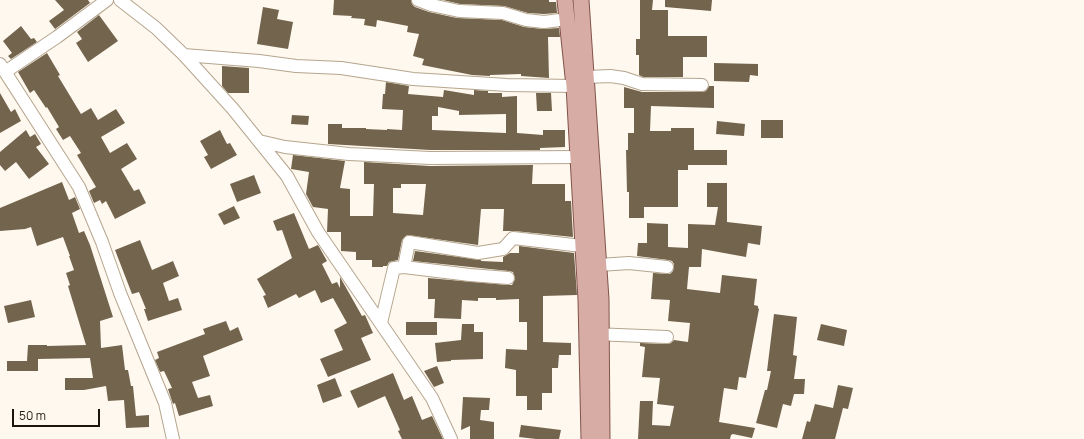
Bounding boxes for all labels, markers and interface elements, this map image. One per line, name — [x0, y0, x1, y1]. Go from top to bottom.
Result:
scale bar — [14, 401, 102, 427]
text: 50 m — [19, 407, 46, 424]

